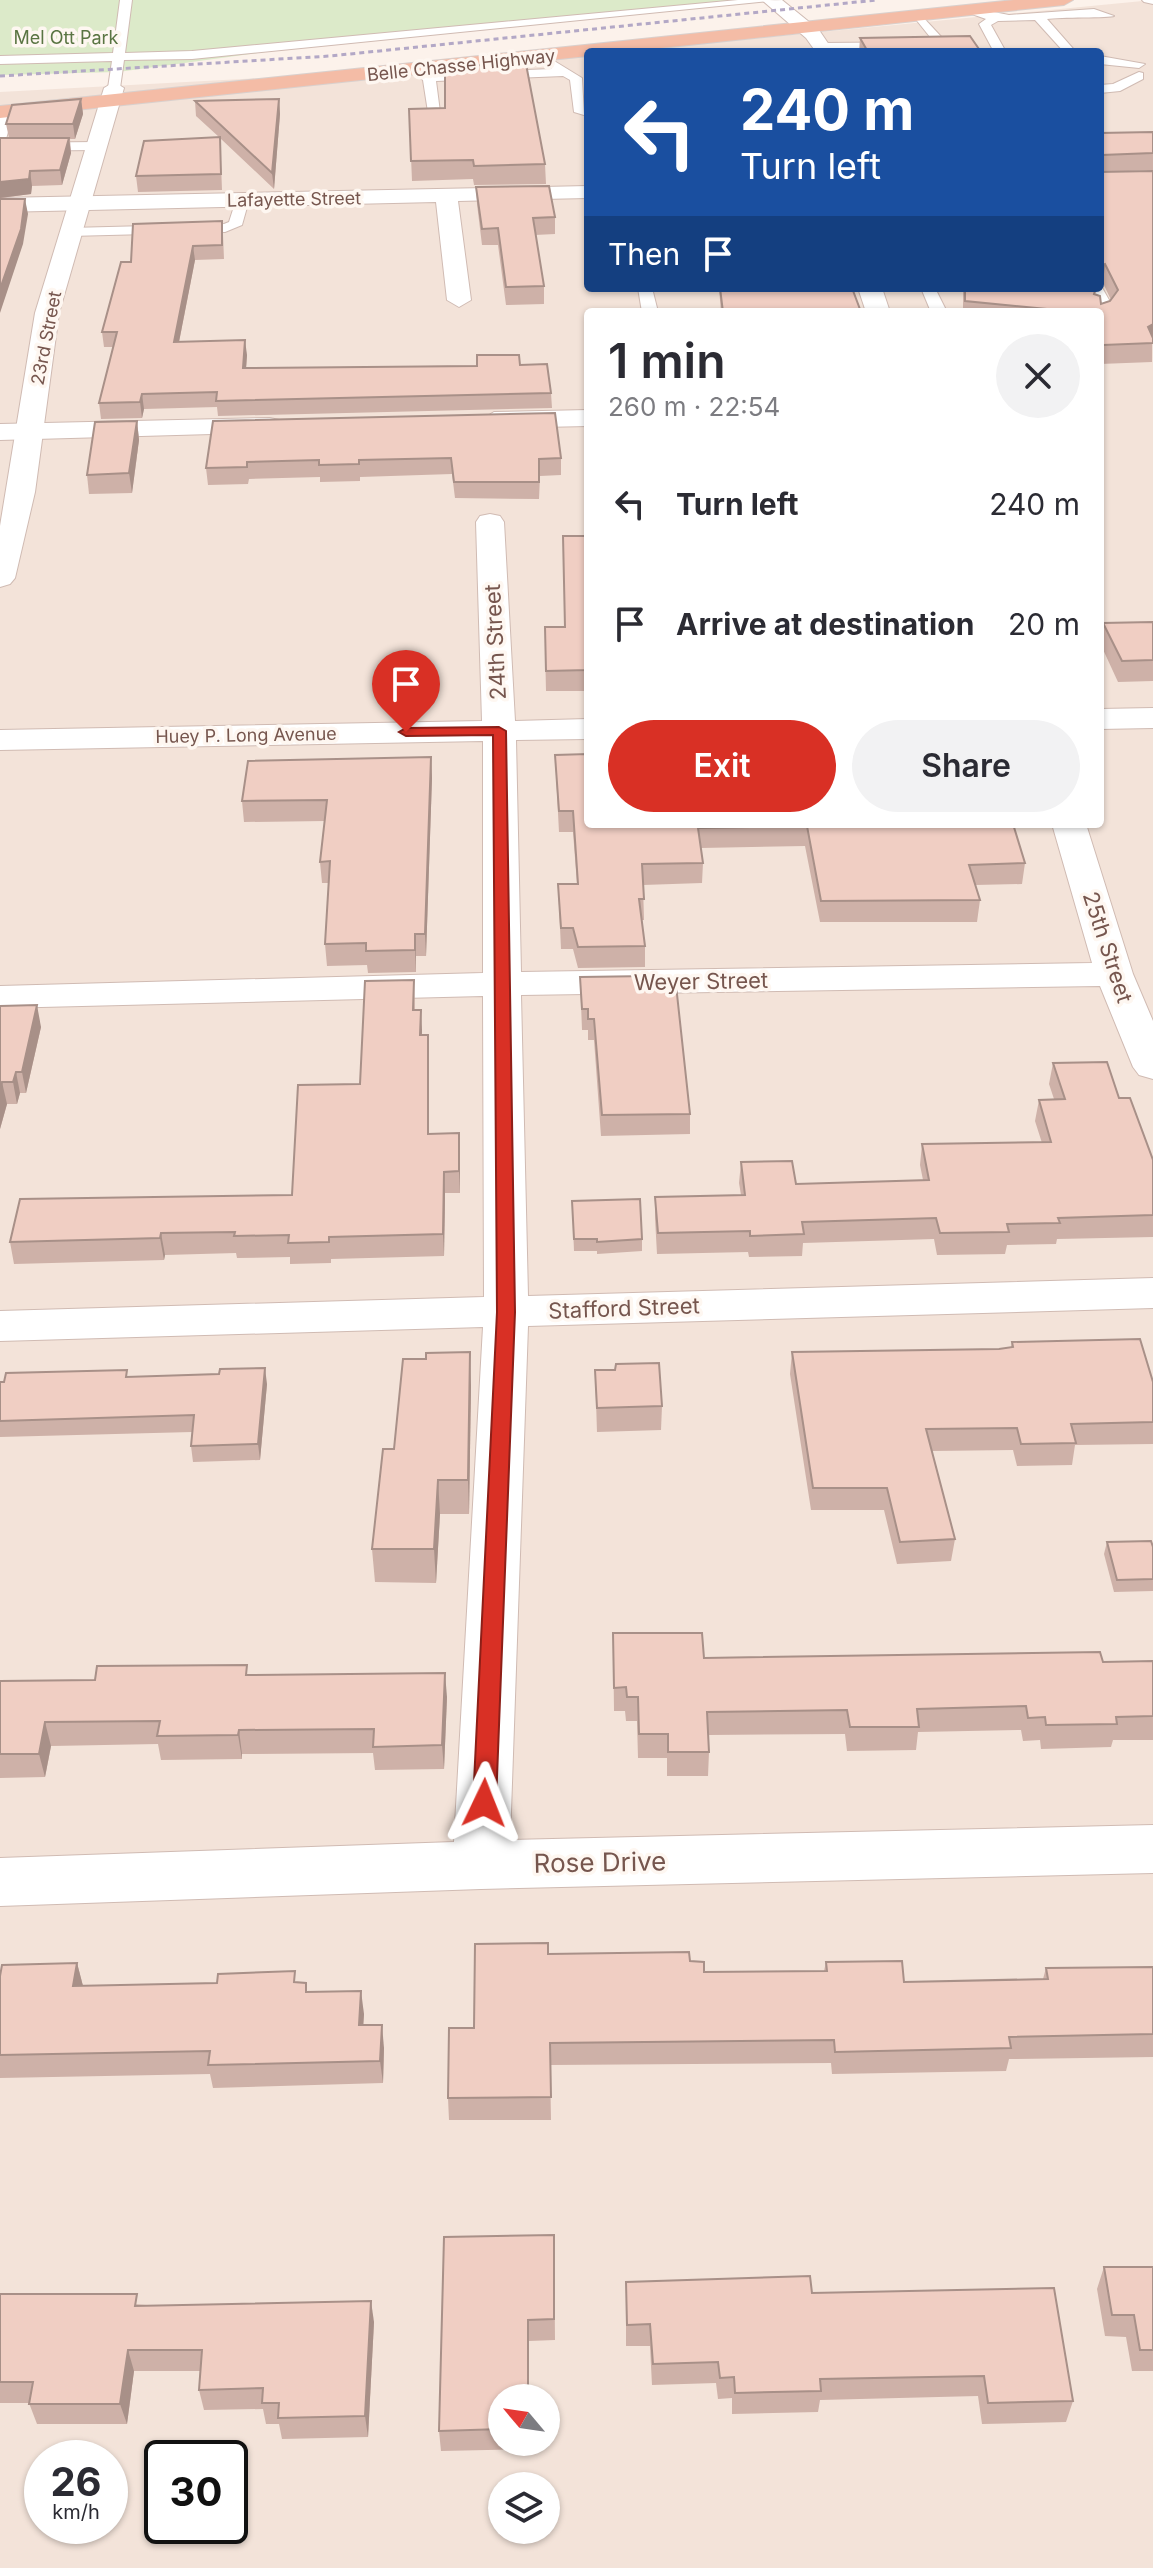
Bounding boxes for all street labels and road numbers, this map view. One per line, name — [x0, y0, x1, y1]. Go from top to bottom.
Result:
street label: Belle Chasse Highway — [366, 45, 556, 85]
street label: Lafayette Street — [227, 187, 361, 211]
street label: 23rd Street — [27, 289, 65, 387]
street label: 24th Street — [479, 584, 511, 700]
street label: Huey P. Long Avenue — [155, 723, 337, 747]
street label: 25th Street — [1078, 888, 1138, 1006]
street label: Weyer Street — [634, 967, 768, 995]
street label: Stafford Street — [548, 1292, 700, 1324]
street label: Rose Drive — [533, 1845, 667, 1879]

